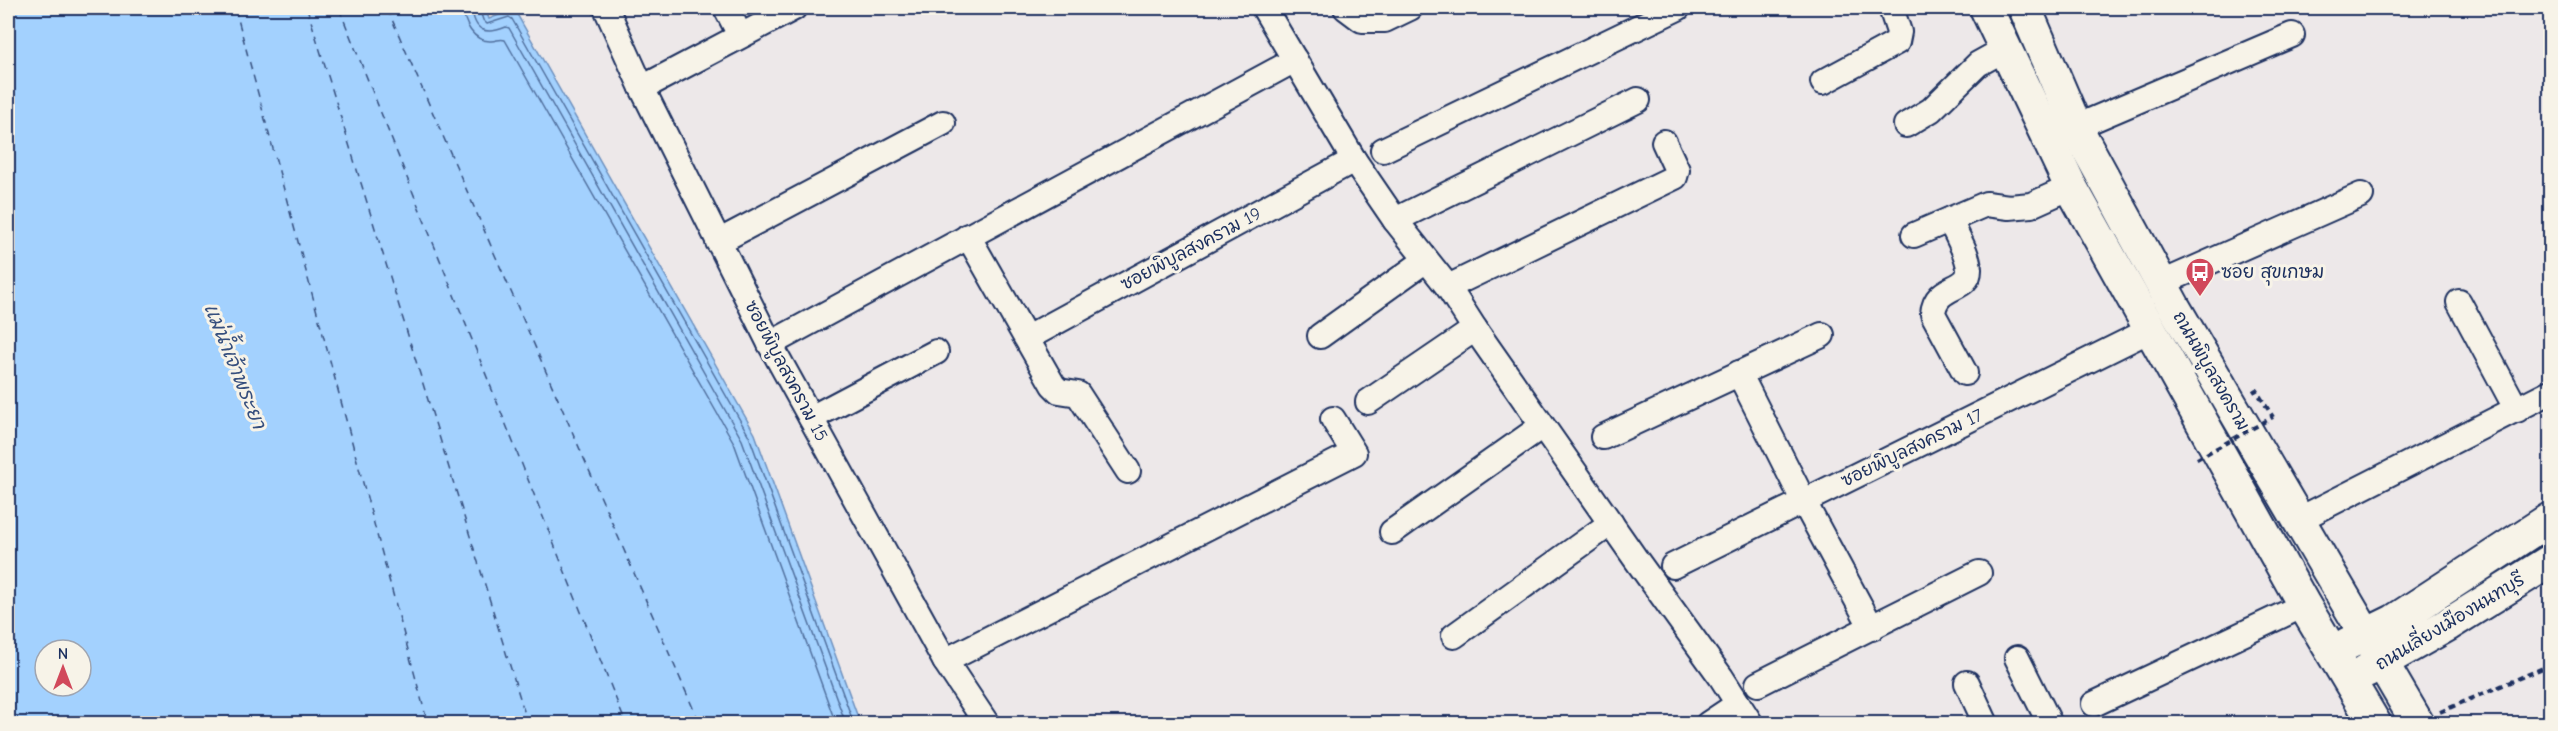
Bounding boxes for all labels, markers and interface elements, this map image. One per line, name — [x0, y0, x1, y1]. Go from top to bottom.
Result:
street label: ซอยพิบูลสงคราม 19 — [1117, 202, 1266, 298]
bus stop icon: ซอย สุขเกษม — [2184, 256, 2216, 298]
place label: ซอย สุขเกษม — [2221, 262, 2324, 286]
water label: แม่น้ำเจ้าพระยา — [199, 297, 278, 433]
street label: ซอยพิบูลสงคราม 15 — [737, 297, 833, 446]
street label: ถนนพิบูลสงคราม — [2166, 307, 2255, 436]
street label: ซอยพิบูลสงคราม 17 — [1837, 403, 1988, 494]
street label: ถนนเลี่ยงเมืองนนทบุรี — [2368, 562, 2530, 677]
north arrow — [33, 638, 93, 698]
text: N — [58, 645, 68, 663]

